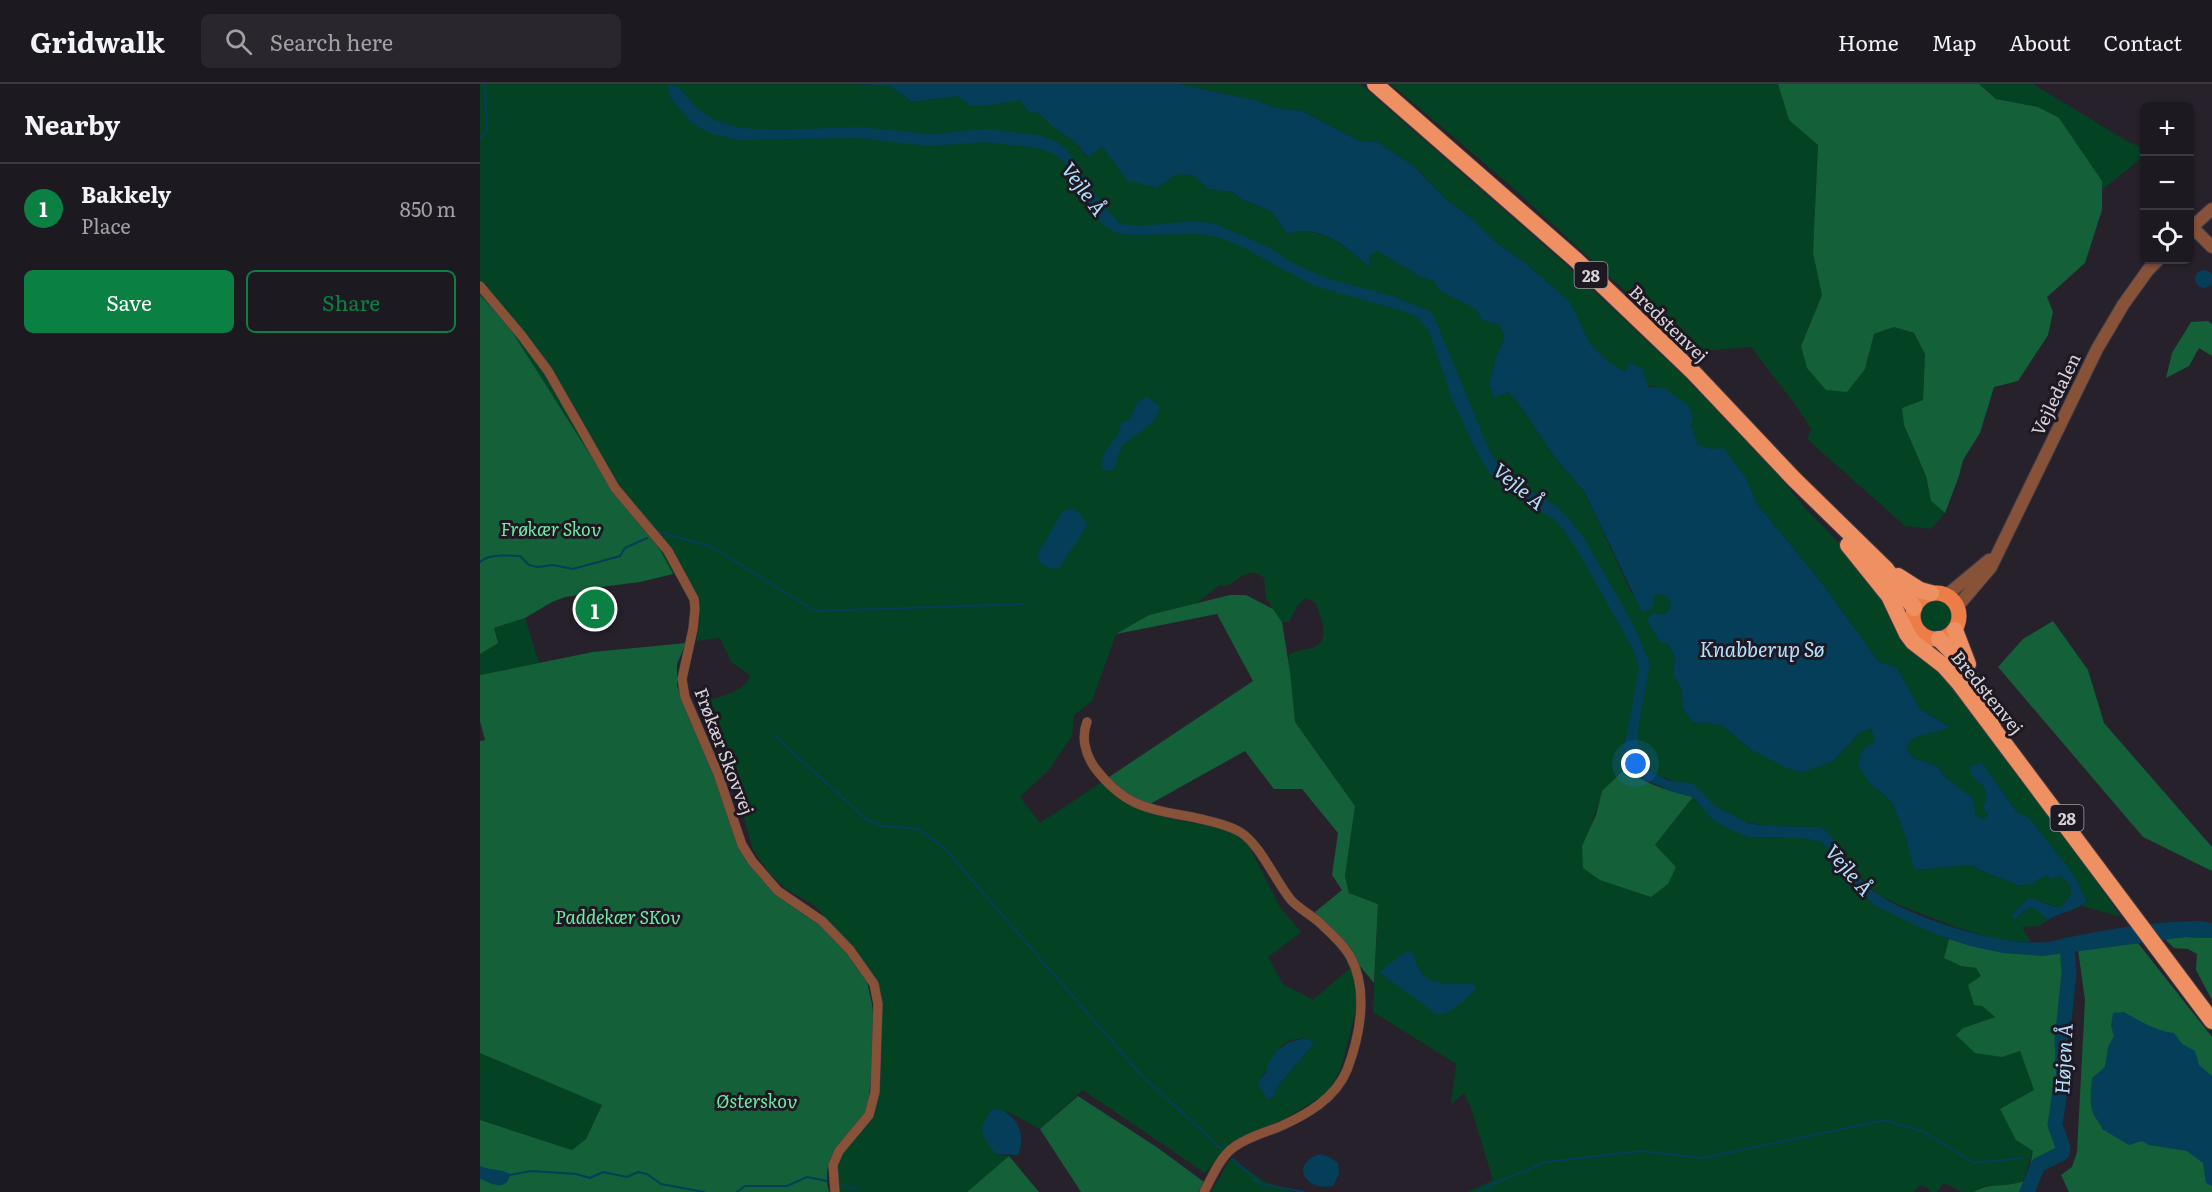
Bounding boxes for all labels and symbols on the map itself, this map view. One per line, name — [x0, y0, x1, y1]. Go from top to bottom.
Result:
water label: Vejle Å — [1055, 155, 1115, 221]
road number: 28 — [1574, 262, 1608, 288]
street label: Bredstenvej — [1623, 278, 1715, 368]
street label: Vejledalen — [2023, 348, 2087, 440]
water label: Vejle Å — [1488, 454, 1553, 516]
park label: Frøkær Skov — [500, 515, 602, 542]
pin: 1 — [576, 586, 614, 632]
water label: Knabberup Sø — [1700, 633, 1825, 663]
street label: Bredstenvej — [1946, 644, 2030, 740]
street label: Frøkær Skovvej — [688, 683, 762, 819]
your location — [1621, 749, 1650, 778]
road number: 28 — [2050, 805, 2084, 831]
water label: Vejle Å — [1819, 837, 1881, 901]
park label: Paddekær SKov — [555, 903, 681, 930]
water label: Højen Å — [2045, 1023, 2079, 1095]
park label: Østerskov — [716, 1087, 798, 1114]

